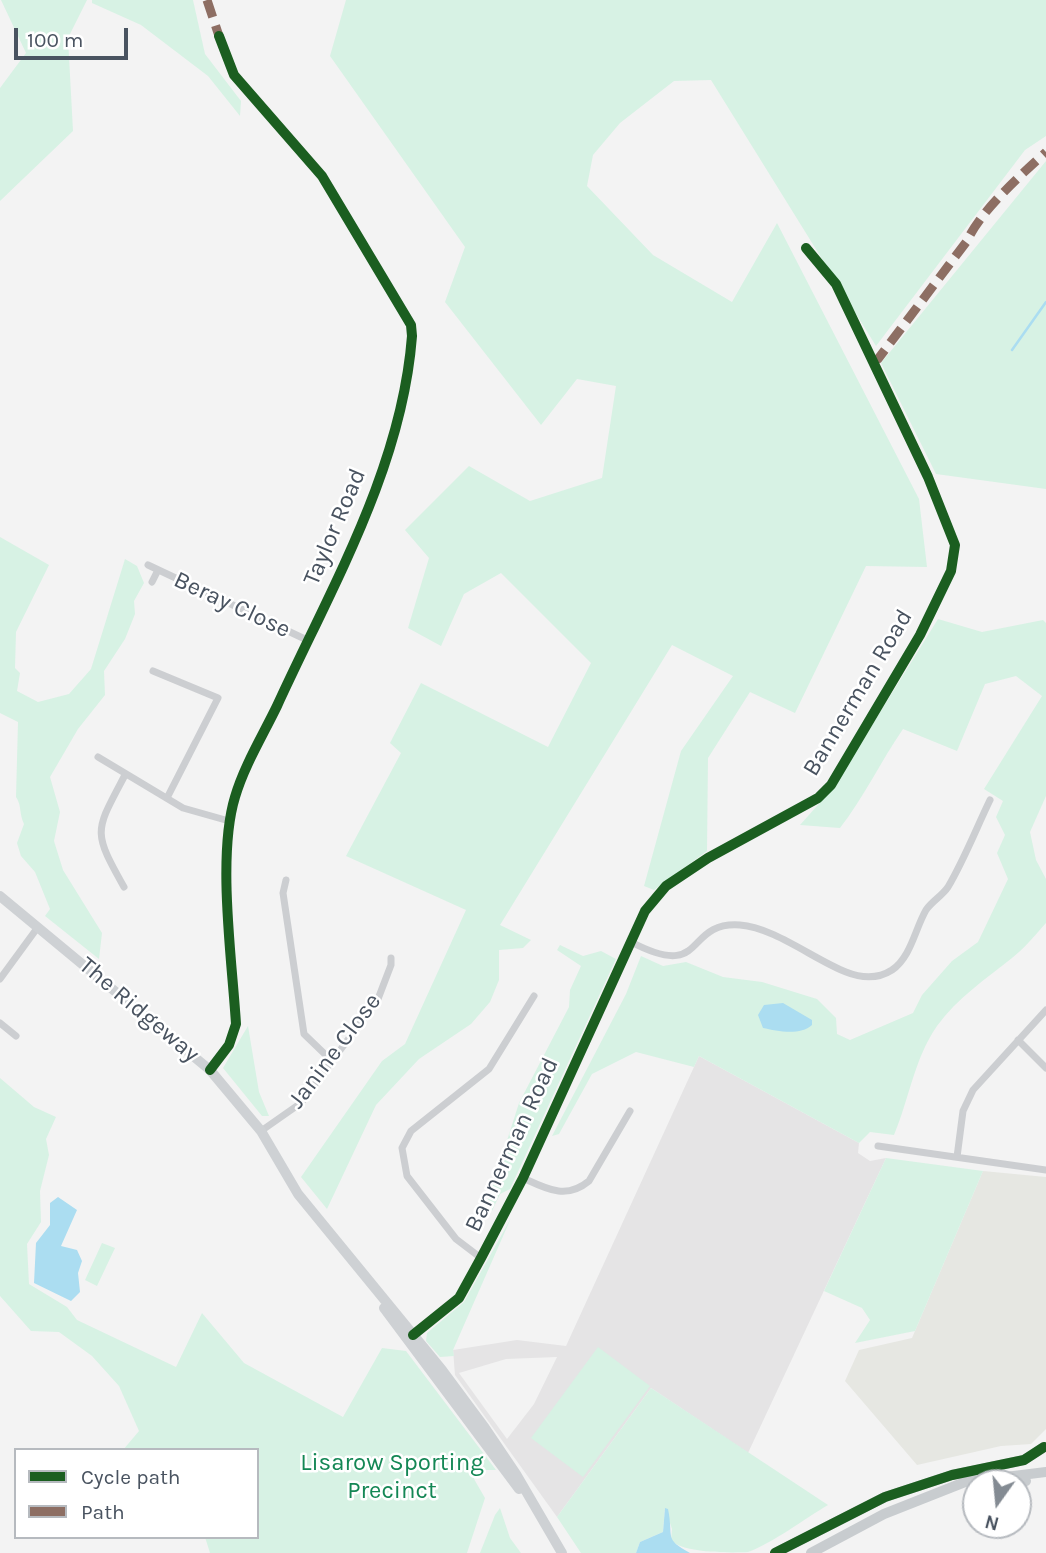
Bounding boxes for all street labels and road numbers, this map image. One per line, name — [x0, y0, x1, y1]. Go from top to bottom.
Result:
street label: Taylor Road — [298, 464, 372, 590]
street label: Beray Close — [169, 565, 295, 645]
street label: Bannerman Road — [797, 604, 919, 782]
street label: The Ridgeway — [73, 951, 205, 1069]
street label: Janine Close — [282, 988, 388, 1114]
street label: Bannerman Road — [459, 1053, 565, 1237]

